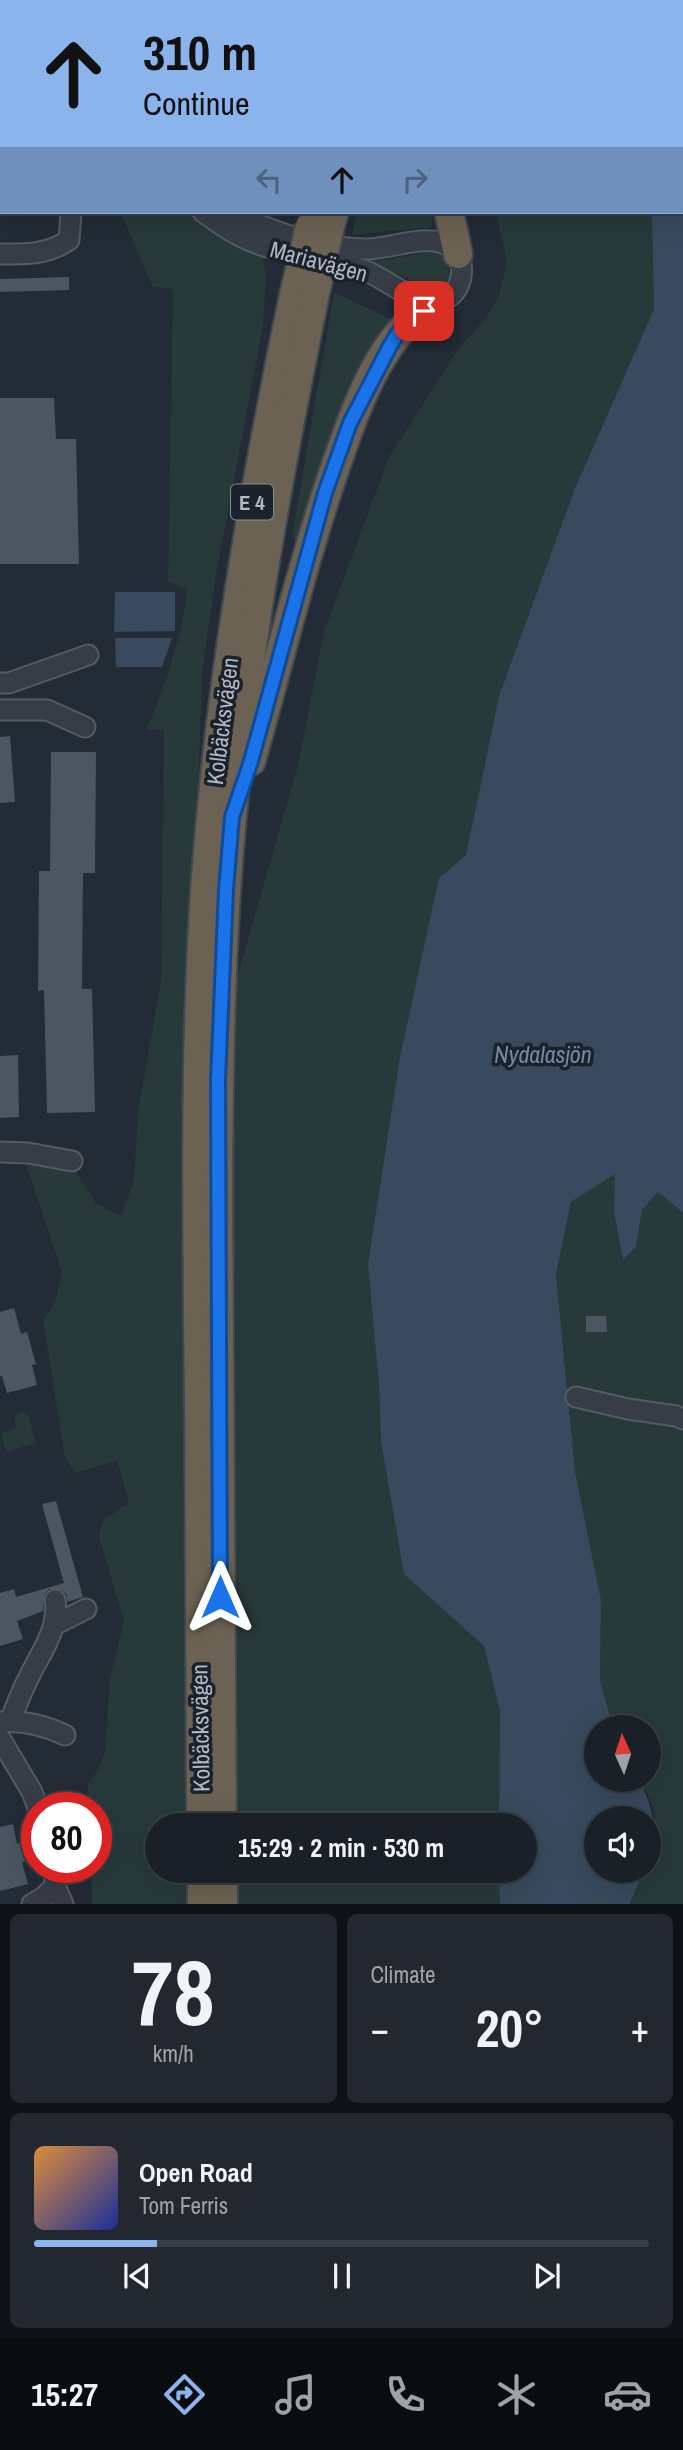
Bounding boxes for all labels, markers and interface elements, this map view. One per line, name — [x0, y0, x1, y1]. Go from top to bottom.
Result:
text: 310 m — [143, 19, 257, 85]
icon: ahead — [28, 28, 119, 119]
text: Continue — [143, 82, 250, 125]
icon: left — [250, 161, 288, 199]
icon: ahead — [323, 161, 361, 199]
icon: right — [396, 161, 434, 199]
street label: Mariavägen — [267, 233, 371, 289]
pin — [394, 281, 454, 341]
icon: arrive — [405, 292, 443, 330]
road number: E 4 — [231, 484, 273, 520]
street label: Kolbäcksvägen — [199, 656, 245, 786]
water label: Nydalasjön — [494, 1038, 592, 1070]
position arrow — [183, 1560, 257, 1634]
street label: Kolbäcksvägen — [183, 1664, 217, 1792]
north arrow — [584, 1715, 662, 1792]
map controls — [584, 1715, 661, 1883]
speed limit sign: 80 — [21, 1792, 112, 1883]
button: sound — [584, 1806, 661, 1883]
text: 15:29 · 2 min · 530 m — [238, 1830, 444, 1865]
text: 78 — [132, 1931, 215, 2053]
text: Climate — [371, 1959, 435, 1990]
text: 20° — [476, 1993, 544, 2063]
text: − — [371, 2003, 389, 2054]
text: + — [631, 2003, 649, 2054]
text: km/h — [153, 2038, 194, 2069]
text: Open Road — [139, 2155, 253, 2190]
text: Tom Ferris — [139, 2190, 228, 2221]
icon: previous — [118, 2257, 156, 2295]
icon: pause — [323, 2257, 361, 2295]
icon: next — [528, 2257, 566, 2295]
icon: directions — [160, 2370, 209, 2419]
icon: music — [271, 2370, 320, 2419]
icon: phone — [381, 2370, 430, 2419]
icon: climate — [492, 2370, 541, 2419]
icon: car — [603, 2370, 652, 2419]
text: 15:27 — [31, 2373, 98, 2416]

